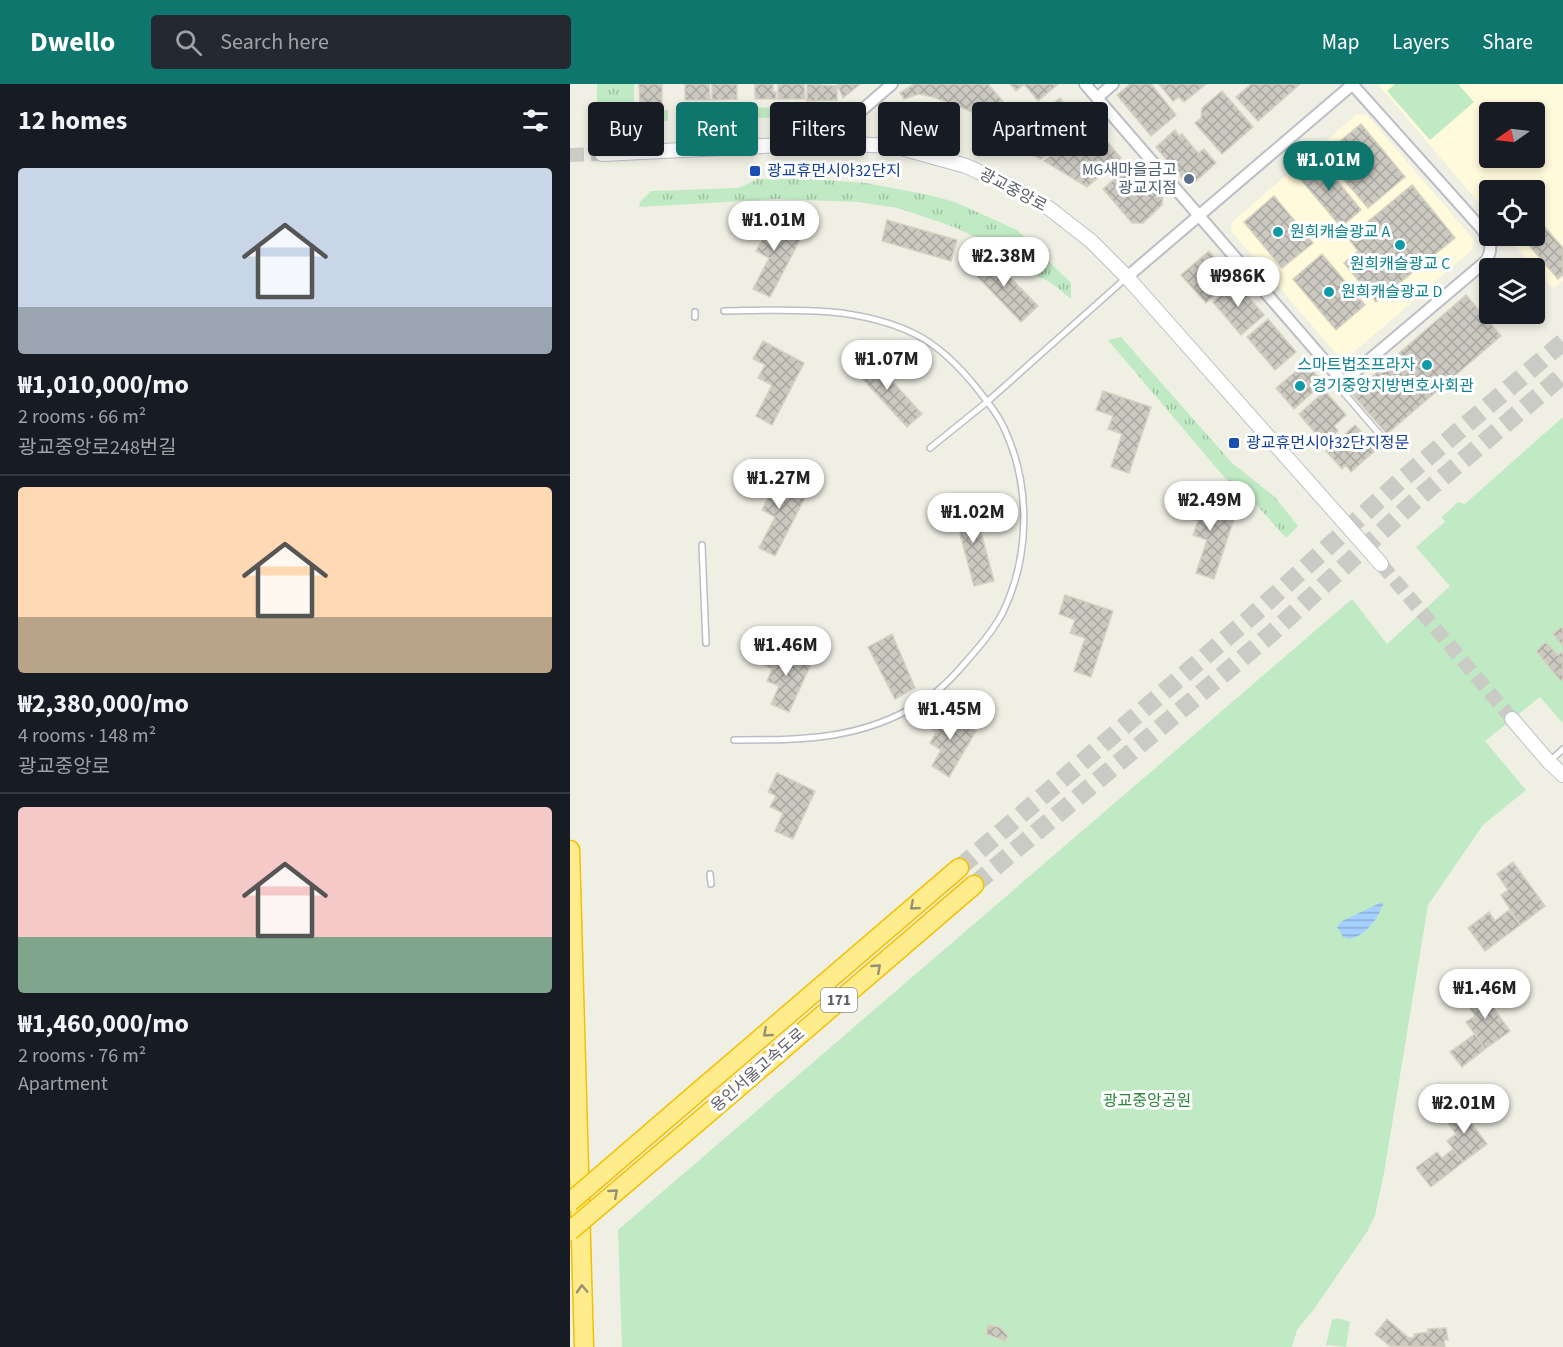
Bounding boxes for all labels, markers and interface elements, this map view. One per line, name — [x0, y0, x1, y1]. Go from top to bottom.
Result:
search box — [151, 15, 571, 69]
text: Dwello — [30, 22, 115, 62]
icon: search — [172, 26, 205, 59]
text: Search here — [220, 26, 329, 58]
text: Map — [1322, 27, 1359, 57]
text: Layers — [1392, 27, 1449, 57]
text: Share — [1482, 27, 1533, 57]
text: 12 homes — [18, 102, 127, 139]
chip: Buy — [588, 102, 664, 156]
chip: Rent — [676, 102, 758, 156]
chip: Filters — [770, 102, 866, 156]
chip: New — [878, 102, 960, 156]
chip: Apartment — [972, 102, 1108, 156]
north arrow — [1479, 102, 1545, 168]
map controls — [1479, 102, 1545, 324]
icon: filters — [519, 104, 552, 137]
pin: ₩1.01M — [1280, 141, 1378, 192]
text: ₩1.01M — [1297, 146, 1361, 174]
place label: MG새마을금고 광교지점 — [1082, 159, 1177, 199]
place label: 광교휴먼시아32단지 — [767, 160, 901, 182]
street label: 광교중앙로 — [975, 163, 1051, 217]
marker: 광교휴먼시아32단지 — [748, 164, 762, 178]
marker: MG새마을금고 광교지점 — [1182, 172, 1196, 186]
button: locate — [1479, 180, 1545, 246]
pin: ₩1.01M — [725, 201, 823, 252]
text: ₩1.01M — [742, 206, 806, 234]
icon: home — [231, 207, 339, 315]
place label: 원희캐슬광교 A — [1290, 221, 1391, 243]
marker: 원희캐슬광교 A — [1271, 225, 1285, 239]
pin: ₩2.38M — [955, 237, 1053, 288]
marker: 원희캐슬광교 C — [1393, 238, 1407, 252]
text: ₩2.38M — [972, 242, 1036, 270]
place label: 원희캐슬광교 C — [1350, 253, 1450, 275]
pin: ₩986K — [1196, 257, 1280, 308]
button: layers — [1479, 258, 1545, 324]
text: ₩986K — [1211, 262, 1265, 290]
place label: 원희캐슬광교 D — [1341, 281, 1443, 303]
marker: 원희캐슬광교 D — [1322, 285, 1336, 299]
pin: ₩1.07M — [838, 340, 936, 391]
text: ₩1.07M — [855, 345, 919, 373]
place label: 스마트법조프라자 — [1297, 354, 1415, 376]
marker: 스마트법조프라자 — [1420, 358, 1434, 372]
text: ₩1,010,000/mo — [18, 366, 189, 403]
place label: 경기중앙지방변호사회관 — [1312, 375, 1474, 397]
marker: 경기중앙지방변호사회관 — [1293, 379, 1307, 393]
text: 2 rooms · 66 m² — [18, 403, 146, 431]
place label: 광교휴먼시아32단지정문 — [1246, 432, 1409, 454]
text: 광교중앙로248번길 — [18, 434, 177, 462]
marker: 광교휴먼시아32단지정문 — [1227, 436, 1241, 450]
pin: ₩1.27M — [730, 459, 828, 510]
text: ₩1.27M — [747, 464, 811, 492]
pin: ₩2.49M — [1161, 481, 1259, 532]
text: ₩2.49M — [1178, 486, 1242, 514]
pin: ₩1.02M — [924, 493, 1022, 544]
text: ₩1.02M — [941, 498, 1005, 526]
icon: home — [231, 526, 339, 634]
pin: ₩1.46M — [737, 626, 835, 677]
text: ₩1.46M — [754, 631, 818, 659]
text: ₩2,380,000/mo — [18, 685, 189, 722]
pin: ₩1.45M — [901, 690, 999, 741]
text: ₩1.45M — [918, 695, 982, 723]
text: 4 rooms · 148 m² — [18, 722, 156, 750]
text: 광교중앙로 — [18, 753, 110, 781]
icon: home — [231, 846, 339, 954]
one-way arrow — [910, 899, 921, 910]
one-way arrow — [870, 964, 881, 975]
pin: ₩1.46M — [1436, 969, 1534, 1020]
text: ₩1.46M — [1453, 974, 1517, 1002]
road number: 171 — [821, 988, 857, 1012]
text: ₩1,460,000/mo — [18, 1005, 189, 1042]
street label: 용인서울고속도로 — [706, 1023, 810, 1117]
one-way arrow — [763, 1026, 774, 1037]
text: 2 rooms · 76 m² — [18, 1042, 146, 1070]
text: Apartment — [18, 1070, 108, 1098]
pin: ₩2.01M — [1415, 1084, 1513, 1135]
text: ₩2.01M — [1432, 1089, 1496, 1117]
park label: 광교중앙공원 — [1103, 1090, 1191, 1112]
one-way arrow — [607, 1189, 618, 1200]
one-way arrow — [576, 1284, 588, 1293]

